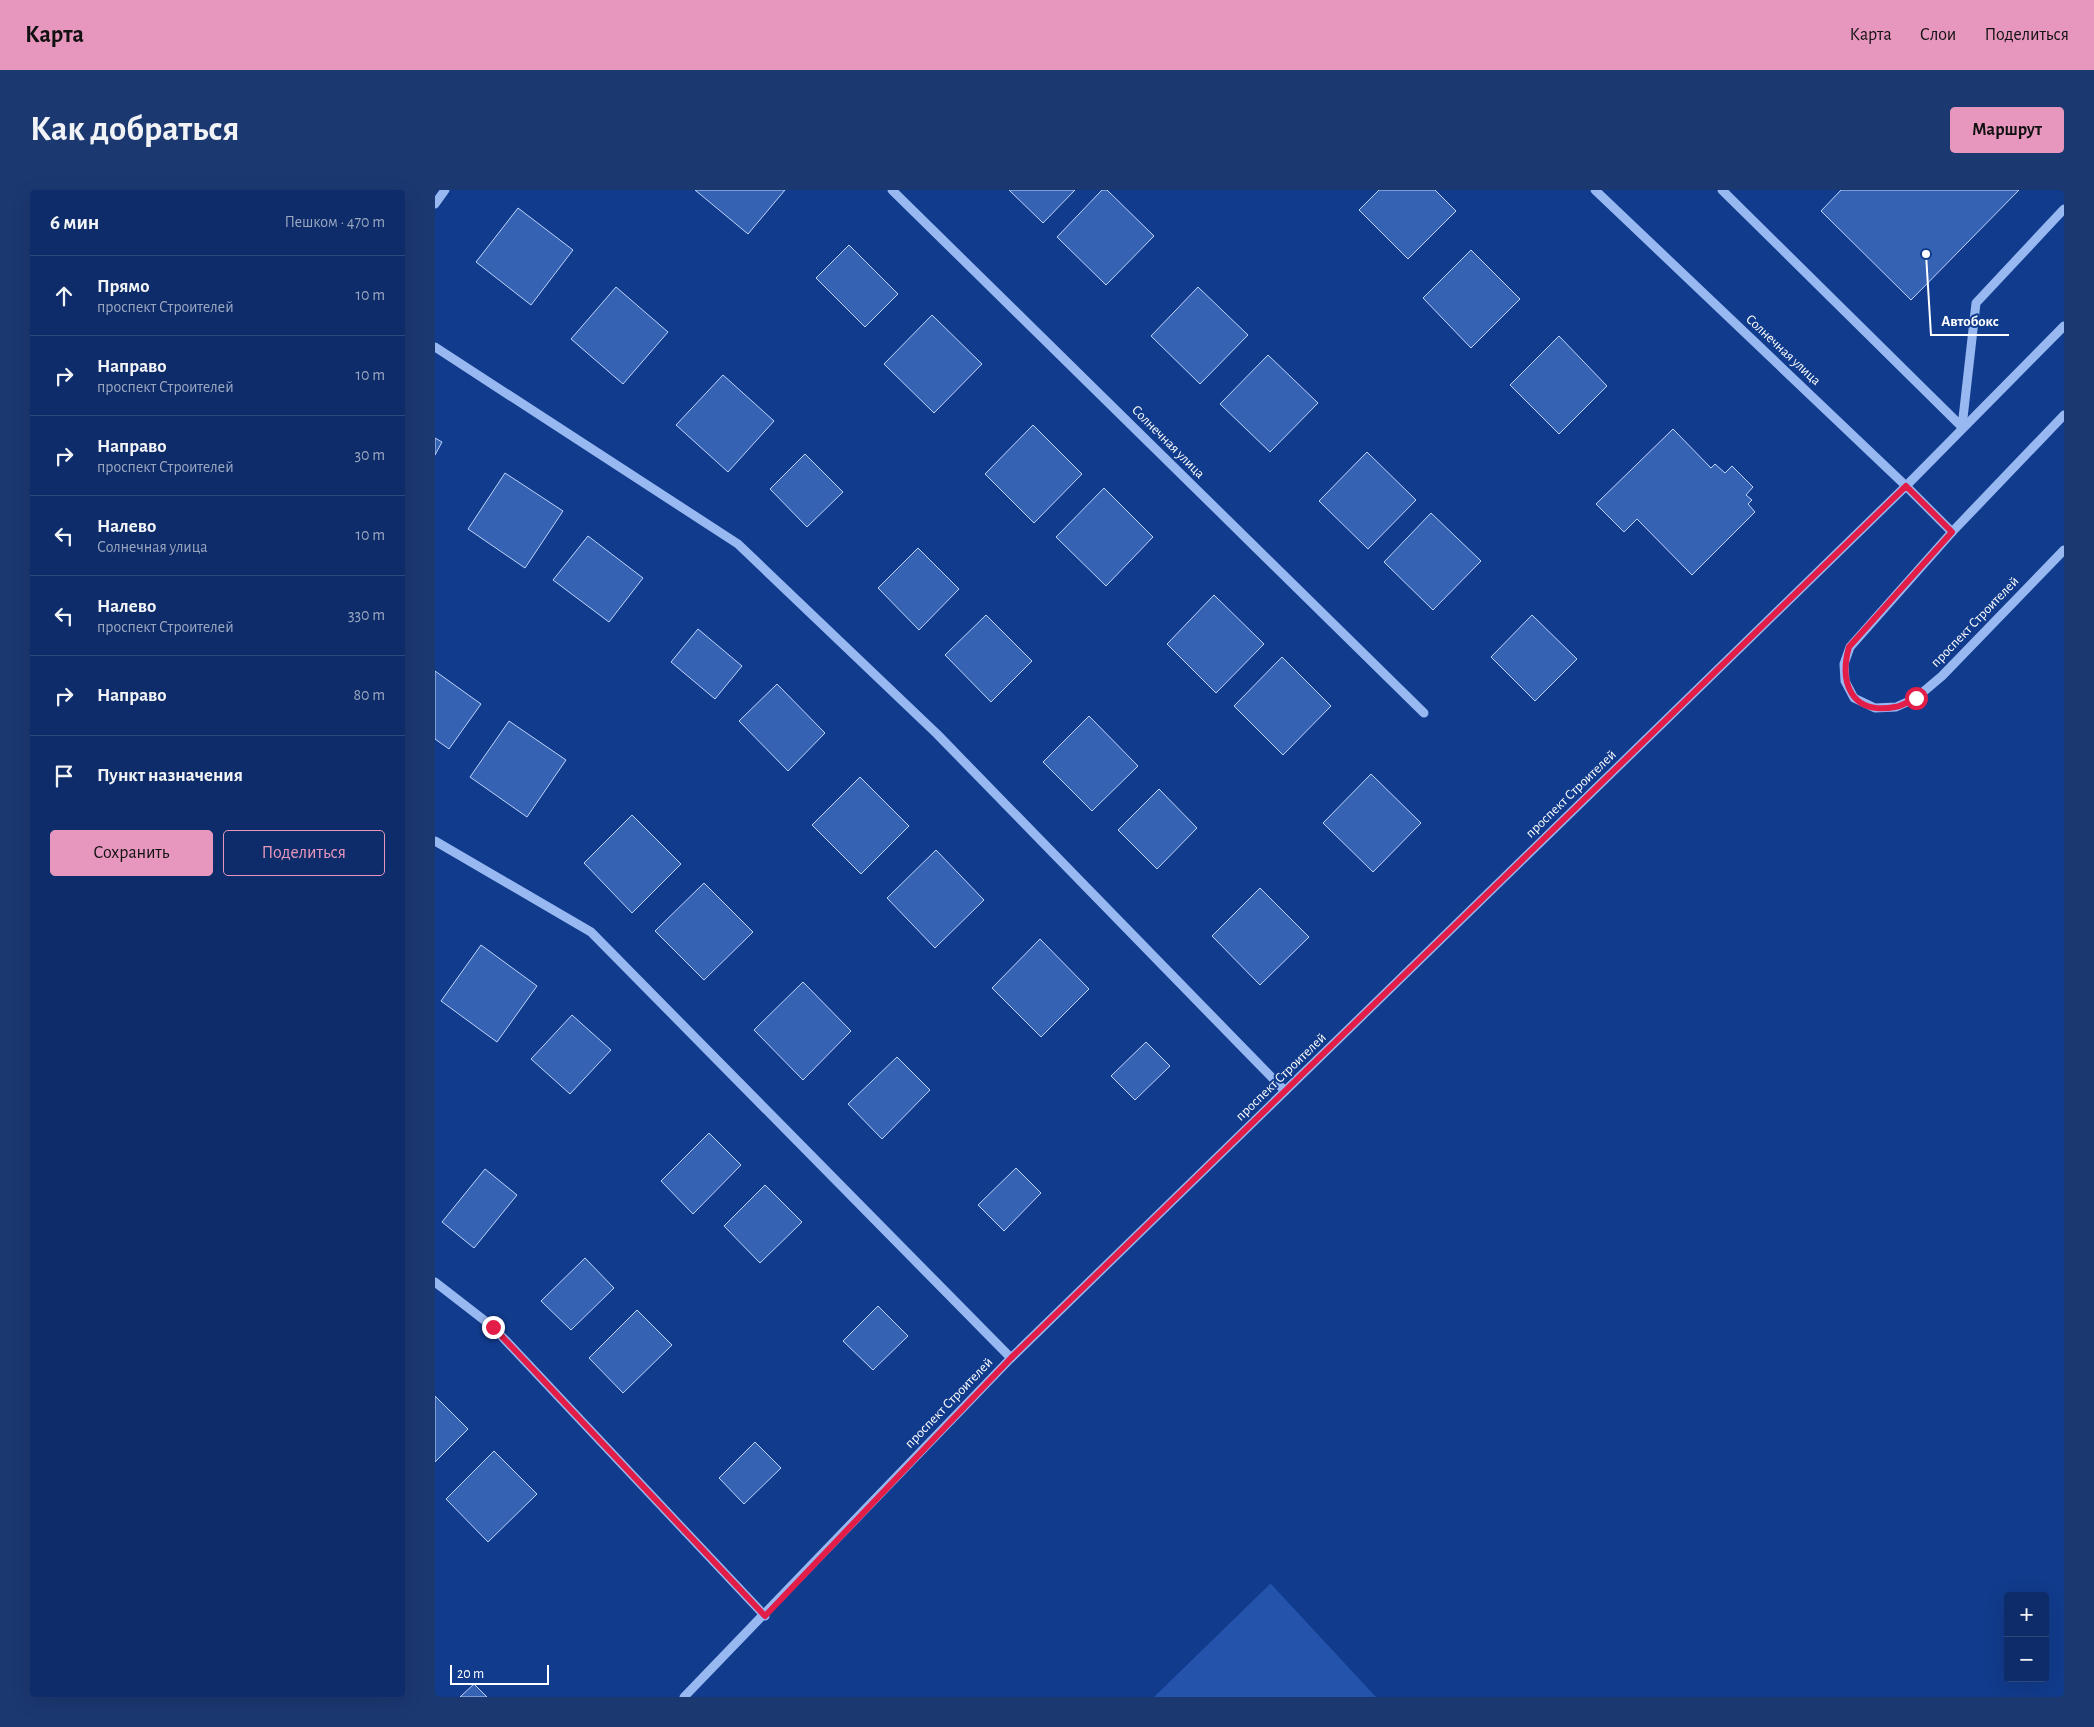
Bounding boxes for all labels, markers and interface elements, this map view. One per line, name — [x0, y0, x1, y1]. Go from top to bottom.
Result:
text: Карта — [25, 23, 84, 47]
text: Карта — [1850, 26, 1892, 44]
text: Слои — [1920, 26, 1956, 44]
text: Поделиться — [1984, 26, 2069, 44]
button: Маршрут — [1950, 107, 2064, 153]
text: Как добраться — [30, 112, 239, 147]
text: 6 мин — [50, 212, 99, 233]
text: Пешком · 470 m — [284, 214, 385, 230]
text: Прямо — [97, 277, 150, 296]
icon: ahead — [50, 282, 78, 310]
text: 10 m — [356, 287, 385, 303]
text: проспект Строителей — [97, 299, 234, 315]
callout: Автобокс — [1931, 305, 2009, 335]
street label: Солнечная улица — [1743, 312, 1824, 389]
text: Автобокс — [1941, 314, 1999, 329]
text: Направо — [97, 357, 167, 376]
icon: right — [50, 362, 78, 390]
text: 10 m — [356, 367, 385, 383]
text: проспект Строителей — [97, 379, 234, 395]
street label: Солнечная улица — [1129, 403, 1208, 482]
text: Направо — [97, 437, 167, 456]
icon: right — [50, 442, 78, 470]
text: 30 m — [355, 447, 385, 463]
text: проспект Строителей — [97, 459, 234, 475]
text: Налево — [97, 517, 156, 536]
icon: left — [50, 522, 78, 550]
text: 10 m — [356, 527, 385, 543]
text: Солнечная улица — [97, 539, 208, 555]
street label: проспект Строителей — [1928, 574, 2022, 670]
text: Налево — [97, 597, 156, 616]
icon: left — [50, 602, 78, 630]
text: 330 m — [348, 607, 385, 623]
text: проспект Строителей — [97, 619, 234, 635]
icon: right — [50, 682, 78, 710]
text: Направо — [97, 686, 167, 705]
text: 80 m — [354, 687, 385, 703]
route start — [1905, 687, 1928, 710]
street label: проспект Строителей — [1523, 747, 1619, 841]
icon: arrive — [50, 762, 78, 790]
text: Пункт назначения — [97, 766, 243, 785]
button: Сохранить — [50, 830, 213, 876]
button: Поделиться — [223, 830, 385, 876]
street label: проспект Строителей — [1233, 1030, 1329, 1124]
route end — [482, 1316, 505, 1339]
street label: проспект Строителей — [902, 1355, 996, 1451]
map controls — [2004, 1592, 2049, 1682]
button: + — [2004, 1592, 2049, 1637]
button: − — [2004, 1637, 2049, 1682]
scale bar — [450, 1662, 549, 1685]
text: 20 m — [457, 1667, 484, 1681]

